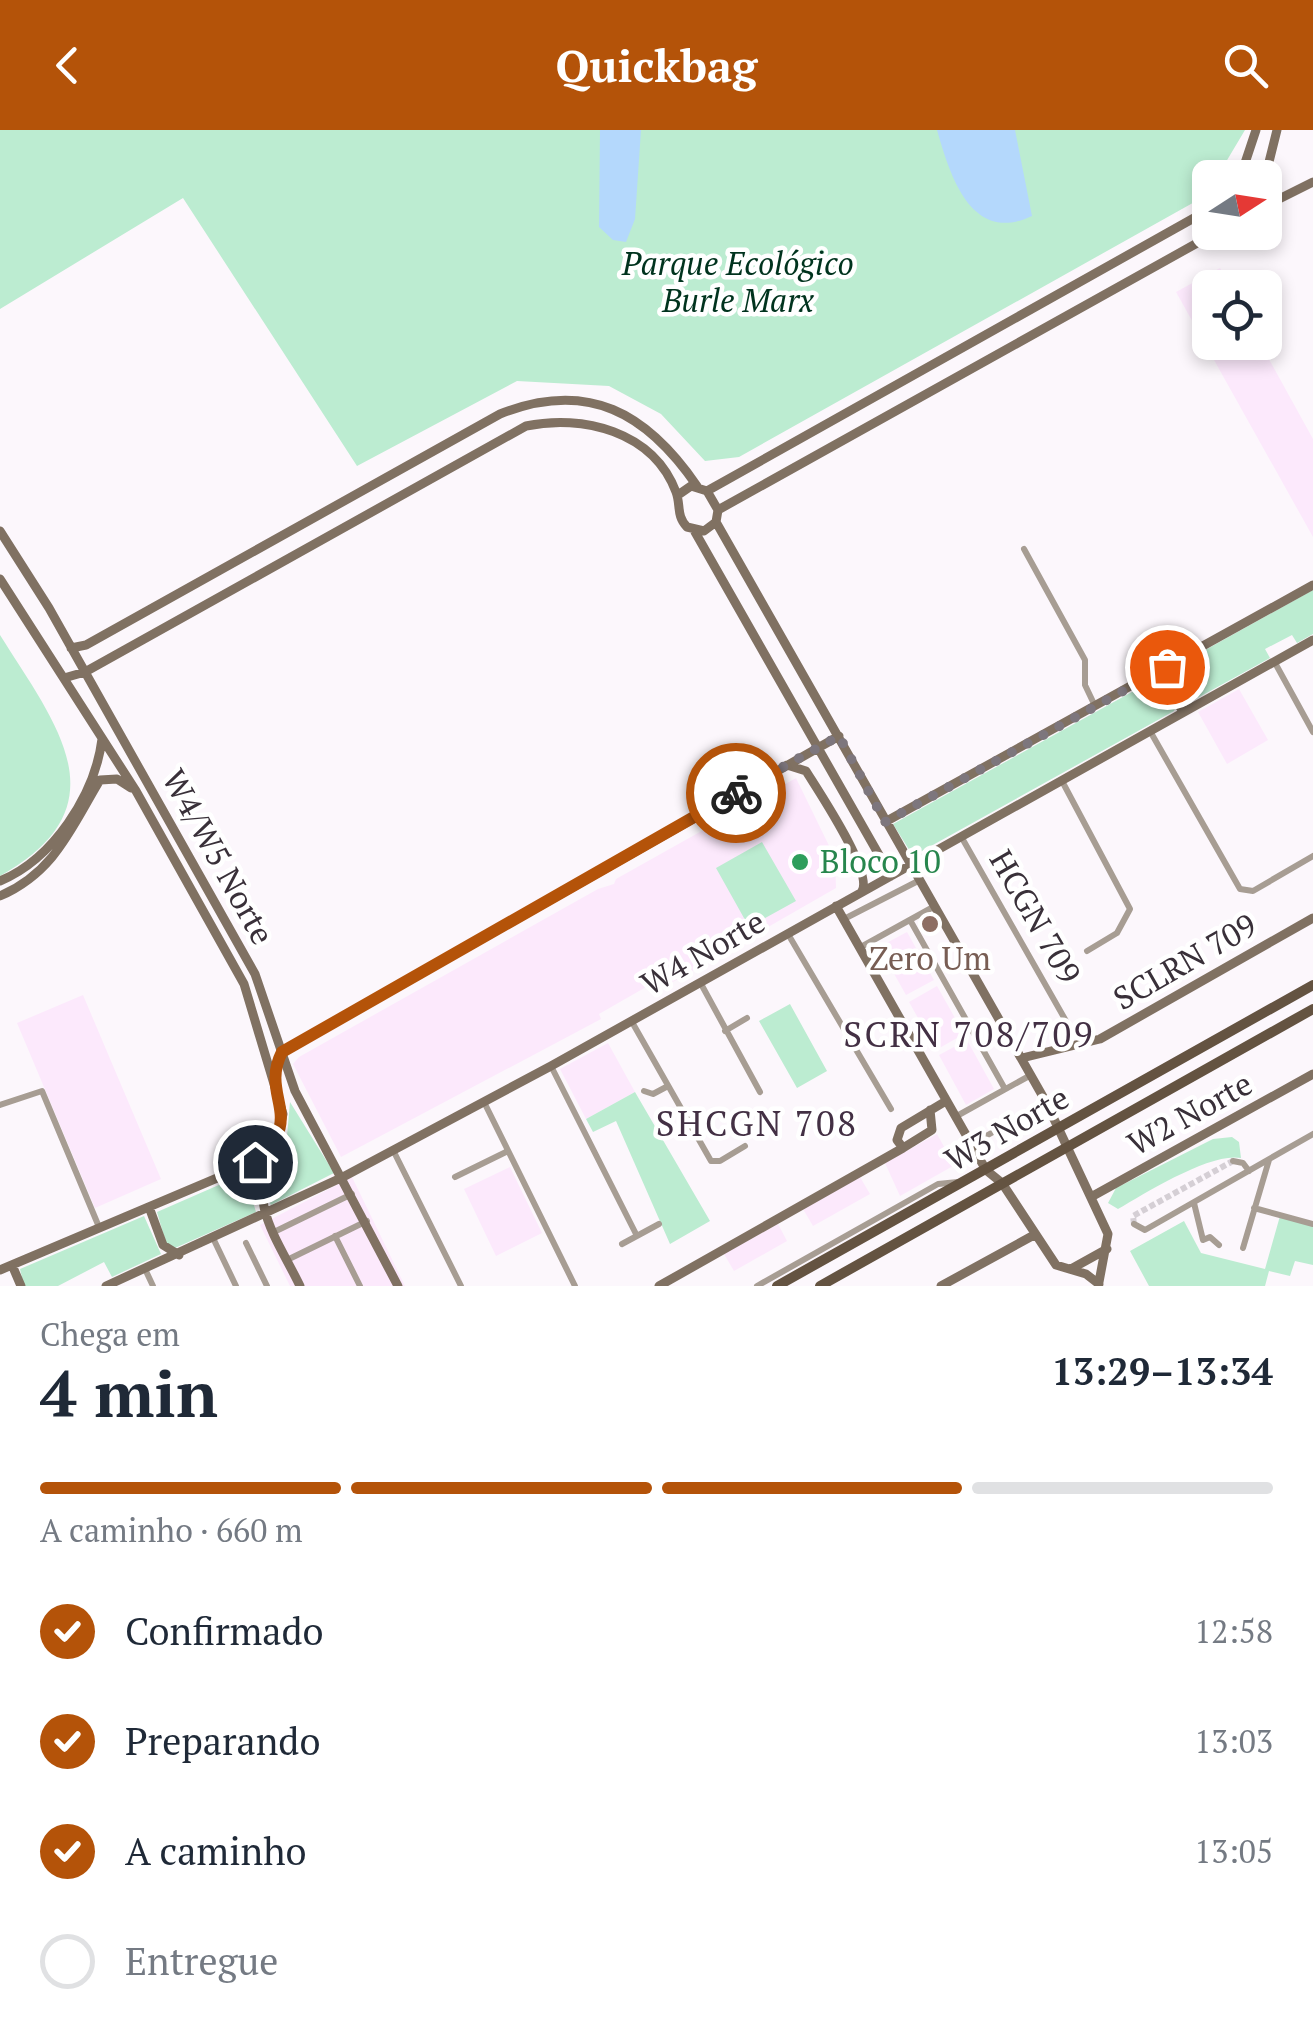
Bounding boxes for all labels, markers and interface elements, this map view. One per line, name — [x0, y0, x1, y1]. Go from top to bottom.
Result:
text: Quickbag — [556, 35, 757, 95]
icon: back — [40, 38, 95, 93]
icon: search — [1218, 38, 1273, 93]
north arrow — [1192, 160, 1282, 250]
map controls — [1192, 160, 1282, 360]
park label: Parque Ecológico Burle Marx — [621, 242, 854, 321]
button: locate — [1192, 270, 1282, 360]
pin — [1125, 625, 1210, 710]
icon: bag — [1140, 640, 1195, 695]
courier — [686, 743, 786, 843]
street label: W4/W5 Norte — [153, 761, 284, 952]
icon: bike — [709, 766, 764, 821]
place label: Bloco 10 — [820, 840, 941, 882]
street label: HCGN 709 — [981, 842, 1091, 991]
marker: Bloco 10 — [789, 851, 811, 873]
street label: W4 Norte — [633, 900, 772, 1004]
street label: SCLRN 709 — [1106, 903, 1263, 1019]
marker: Zero Um — [919, 913, 941, 935]
place label: Zero Um — [869, 937, 991, 979]
district label: SCRN 708/709 — [843, 1011, 1095, 1057]
street label: W2 Norte — [1120, 1062, 1259, 1164]
street label: W3 Norte — [937, 1076, 1076, 1180]
district label: SHCGN 708 — [656, 1100, 858, 1146]
pin — [213, 1120, 298, 1205]
icon: home — [228, 1135, 283, 1190]
text: Chega em — [40, 1313, 180, 1355]
text: 13:29–13:34 — [1051, 1346, 1273, 1396]
text: 4 min — [40, 1349, 218, 1436]
text: A caminho · 660 m — [40, 1509, 303, 1551]
icon: check — [40, 1604, 95, 1659]
text: Confirmado — [125, 1606, 324, 1656]
text: 12:58 — [1194, 1610, 1273, 1652]
icon: check — [40, 1714, 95, 1769]
text: Preparando — [125, 1716, 320, 1766]
text: 13:03 — [1194, 1720, 1273, 1762]
icon: check — [40, 1824, 95, 1879]
text: A caminho — [125, 1826, 307, 1876]
text: 13:05 — [1194, 1830, 1273, 1872]
text: Entregue — [125, 1936, 278, 1986]

